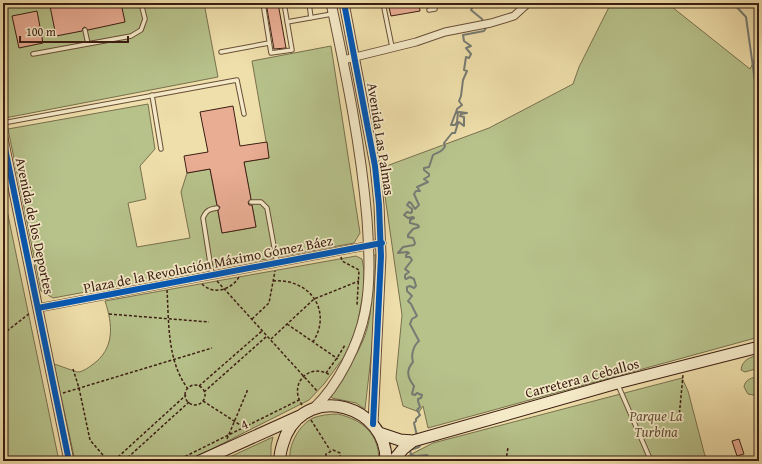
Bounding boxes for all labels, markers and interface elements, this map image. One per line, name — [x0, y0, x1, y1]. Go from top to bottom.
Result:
scale bar — [20, 18, 128, 44]
text: 100 m — [26, 23, 56, 40]
street label: Avenida Las Palmas — [362, 81, 400, 197]
street label: Avenida de los Deportes — [11, 156, 59, 296]
street label: Plaza de la Revolución Máximo Gómez Báez — [82, 230, 334, 298]
street label: Carretera a Ceballos — [523, 353, 641, 403]
park label: Parque La Turbina — [628, 406, 683, 442]
street label: 4 — [237, 413, 251, 435]

